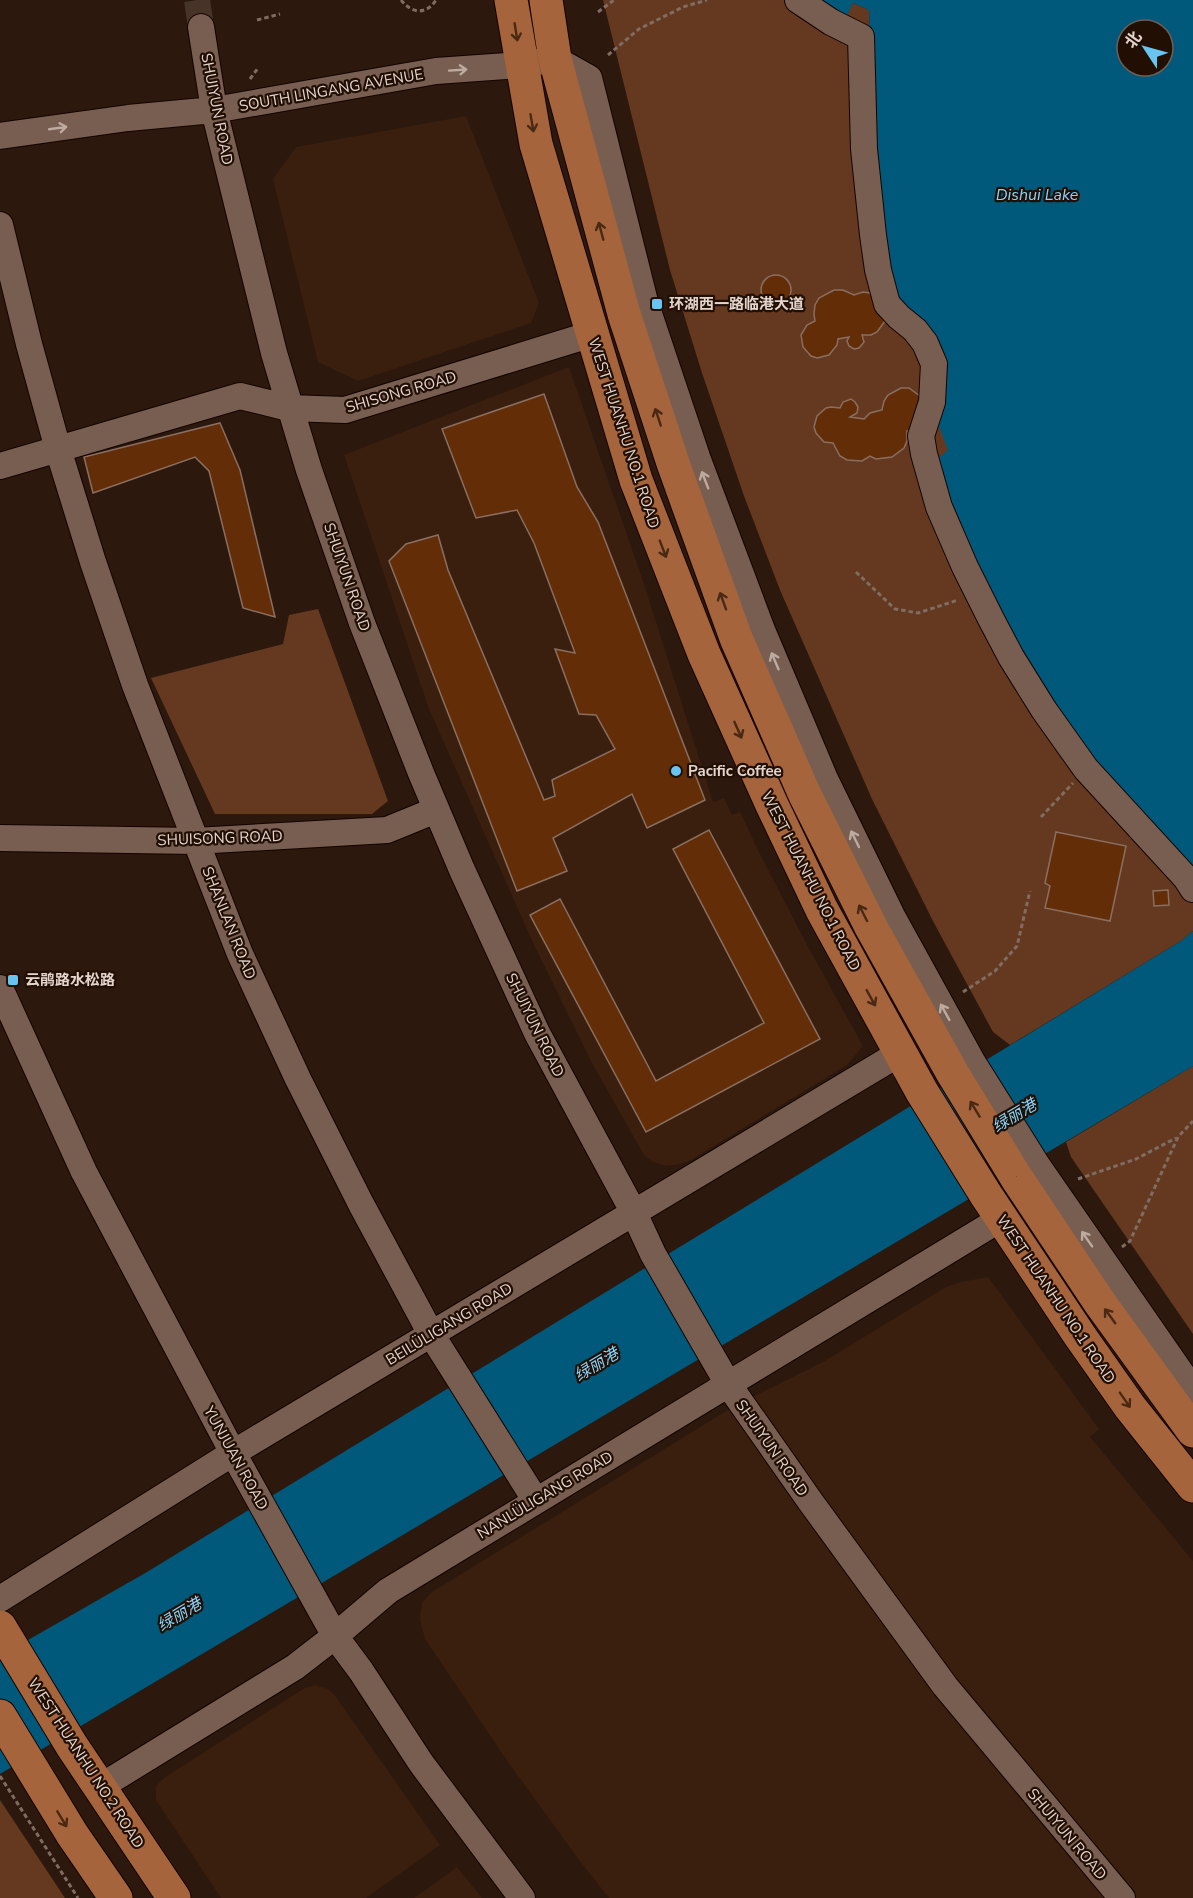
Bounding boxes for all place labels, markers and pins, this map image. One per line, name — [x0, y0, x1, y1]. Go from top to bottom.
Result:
place label: 环湖西一路临港大道 — [669, 294, 804, 314]
marker: 环湖西一路临港大道 — [650, 297, 664, 311]
place label: Pacific Coffee — [688, 761, 782, 781]
marker: Pacific Coffee — [669, 764, 683, 778]
place label: 云鹃路水松路 — [25, 970, 115, 990]
marker: 云鹃路水松路 — [6, 973, 20, 987]

